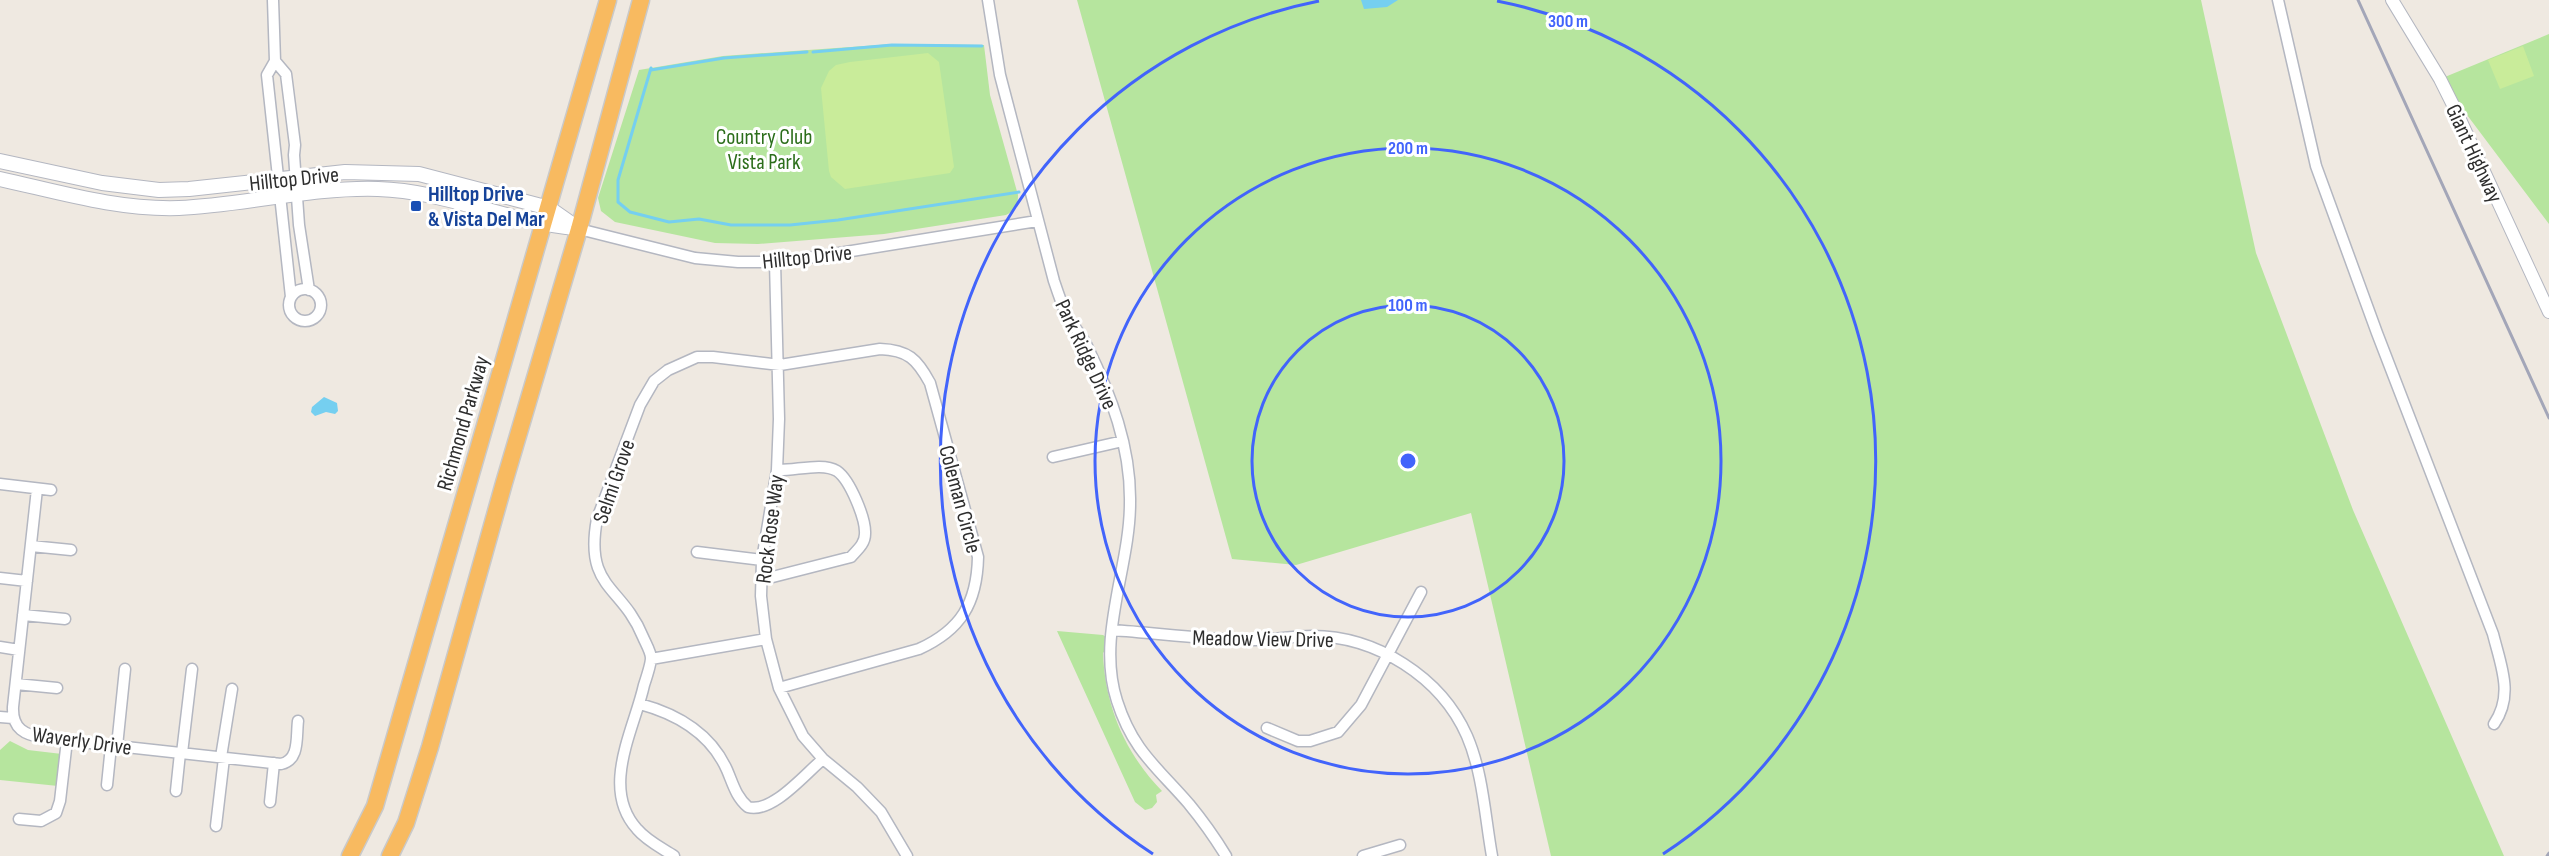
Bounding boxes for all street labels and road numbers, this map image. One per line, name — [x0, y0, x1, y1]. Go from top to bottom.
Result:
street label: Giant Highway — [2439, 100, 2508, 208]
street label: Hilltop Drive — [248, 161, 340, 198]
street label: Hilltop Drive — [761, 239, 853, 276]
street label: Park Ridge Drive — [1048, 295, 1123, 414]
street label: Richmond Parkway — [431, 352, 496, 494]
street label: Selmi Grove — [587, 436, 641, 527]
street label: Coleman Circle — [932, 443, 987, 556]
street label: Rock Rose Way — [750, 473, 791, 585]
street label: Meadow View Drive — [1192, 625, 1334, 654]
street label: Waverly Drive — [30, 721, 133, 762]

